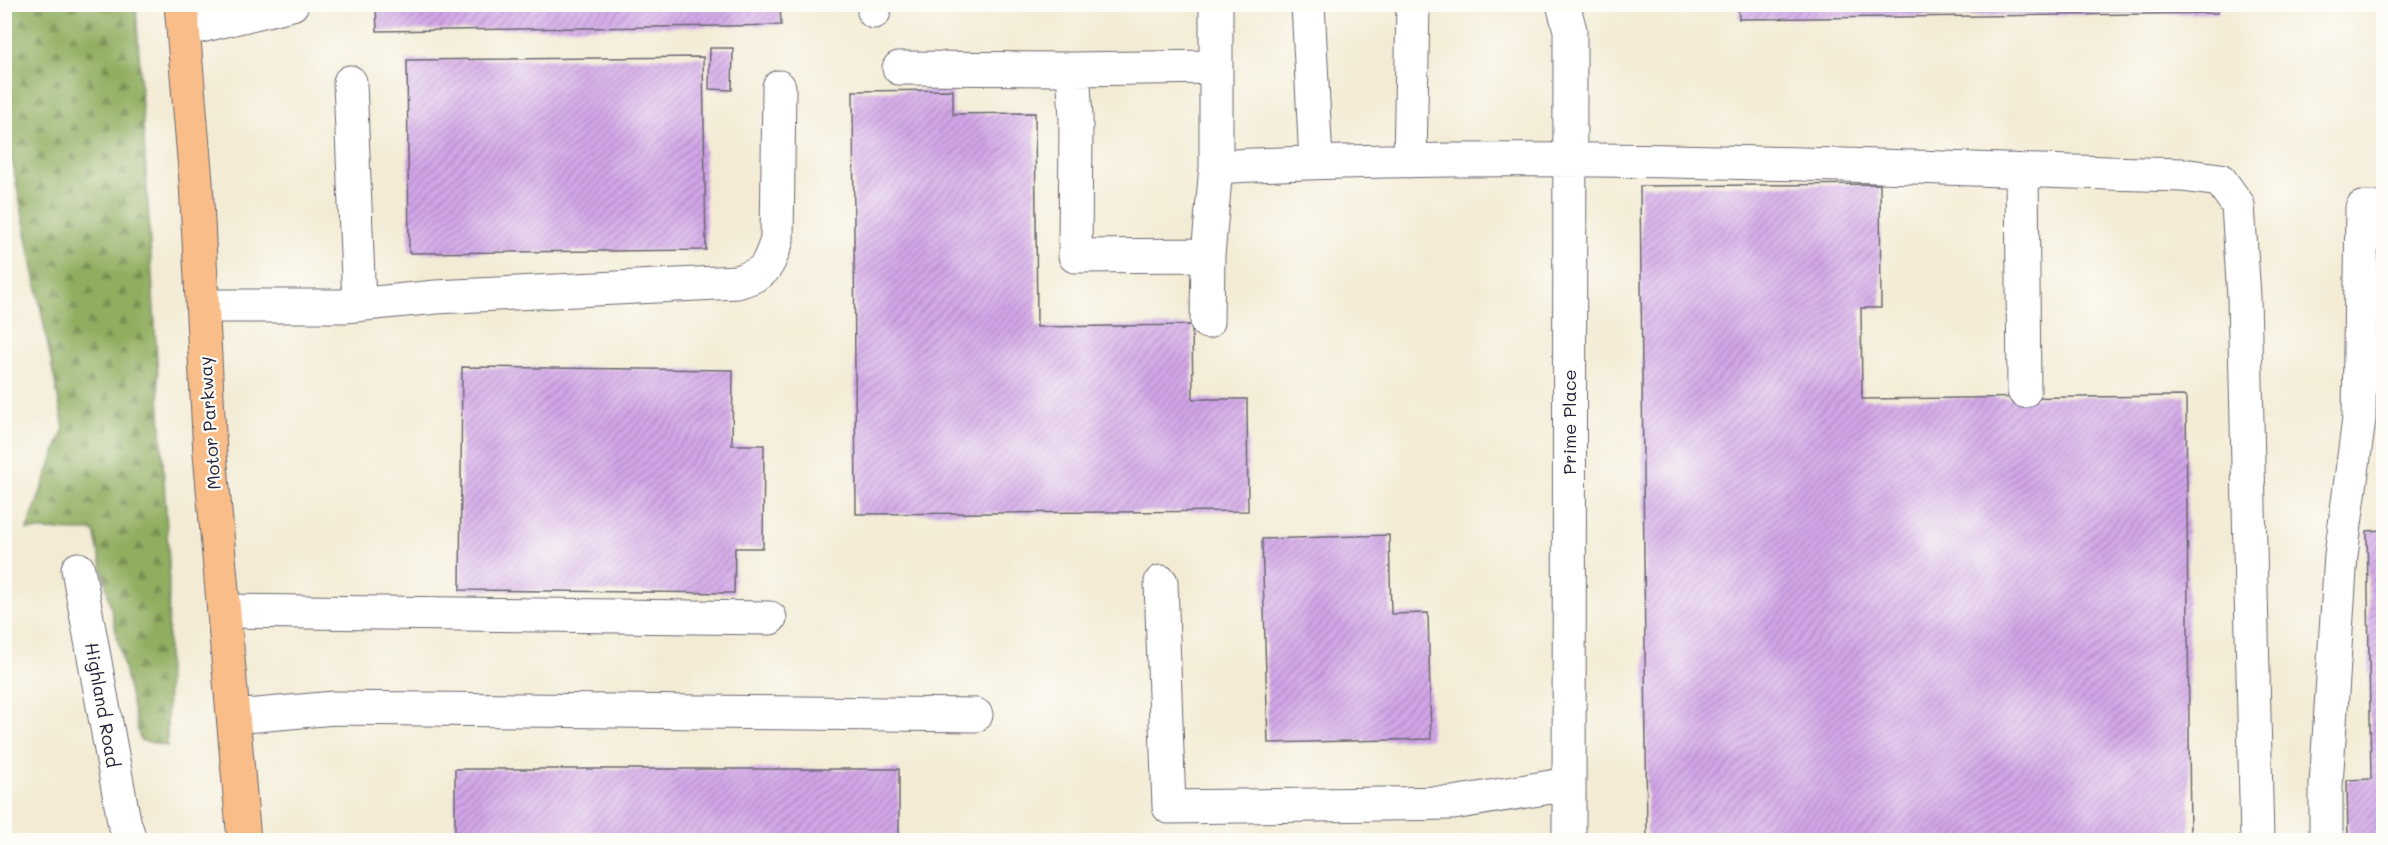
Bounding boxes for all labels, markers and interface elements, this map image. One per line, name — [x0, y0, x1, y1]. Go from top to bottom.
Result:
street label: Motor Parkway — [192, 355, 226, 491]
street label: Prime Place — [1557, 369, 1581, 475]
street label: Highland Road — [80, 641, 126, 769]

